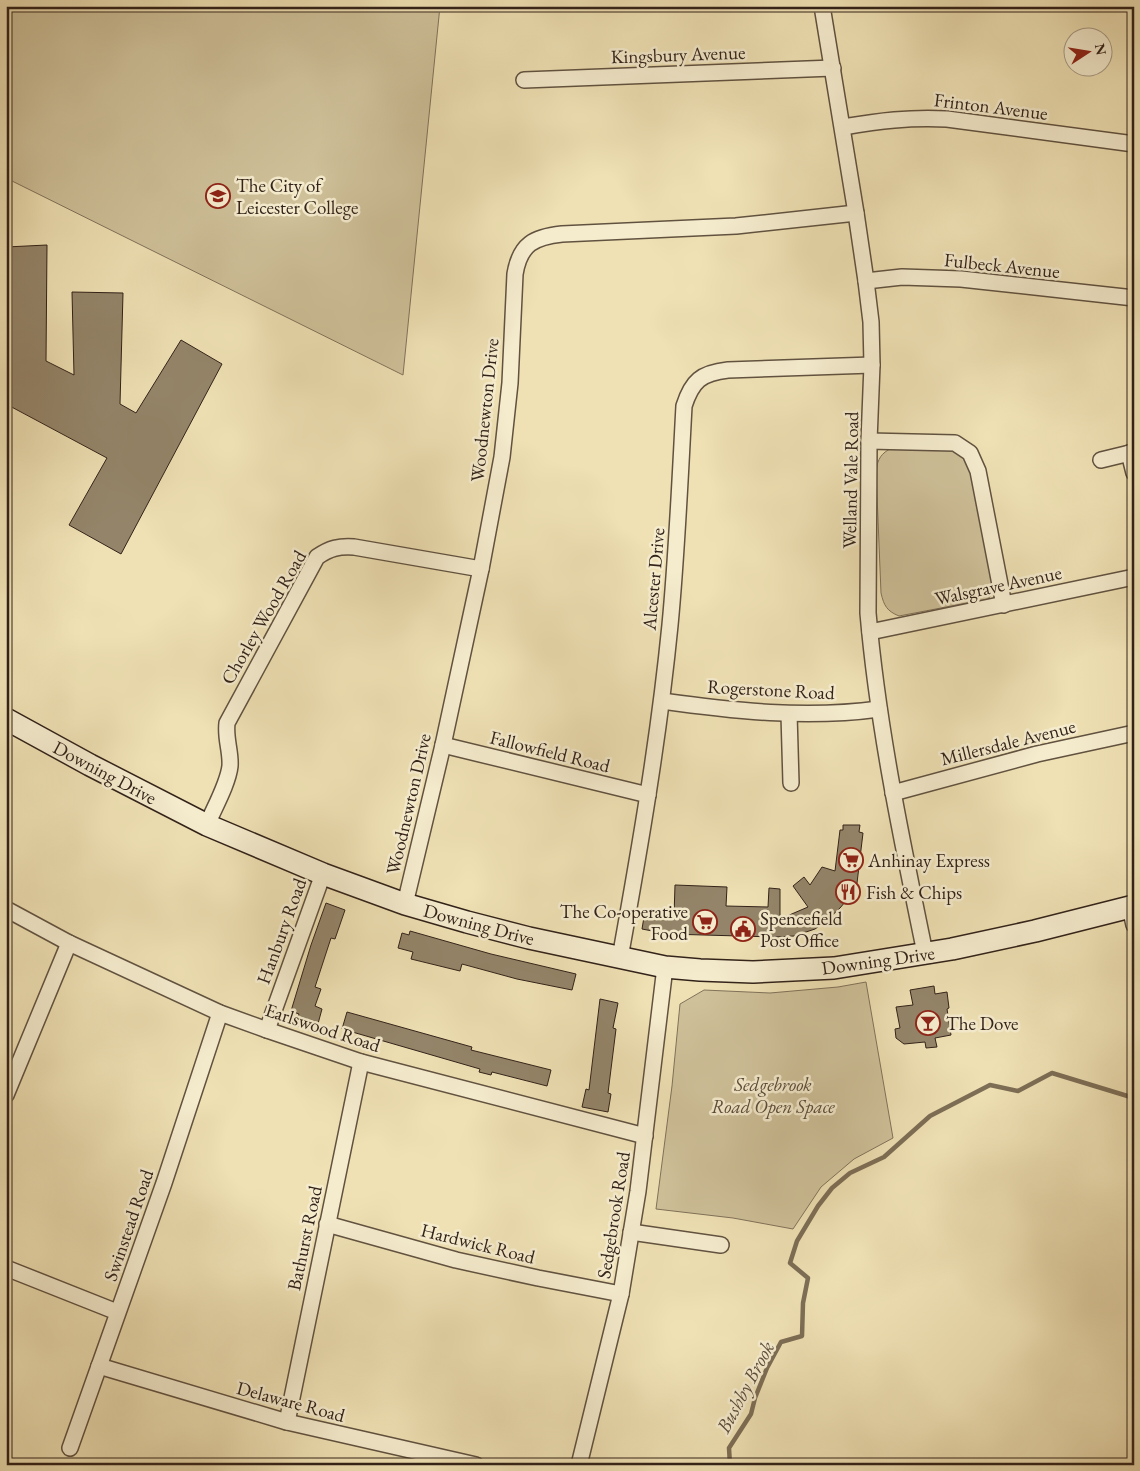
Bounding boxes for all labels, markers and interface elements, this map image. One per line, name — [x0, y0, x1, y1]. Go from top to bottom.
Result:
north arrow — [1062, 28, 1112, 78]
street label: Kingsbury Avenue — [610, 40, 746, 69]
text: N — [1091, 42, 1111, 57]
street label: Frinton Avenue — [933, 87, 1049, 126]
place label: The City of Leicester College — [236, 173, 358, 220]
school or university icon: The City of Leicester College — [205, 183, 231, 209]
street label: Fulbeck Avenue — [943, 247, 1061, 284]
street label: Woodnewton Drive — [465, 337, 504, 483]
street label: Welland Vale Road — [837, 411, 864, 549]
street label: Alcester Drive — [636, 527, 670, 632]
street label: Chorley Wood Road — [215, 545, 312, 689]
street label: Walsgrave Avenue — [932, 560, 1064, 611]
street label: Rogerstone Road — [707, 674, 836, 705]
street label: Millersdale Avenue — [938, 714, 1078, 771]
street label: Fallowfield Road — [487, 724, 613, 779]
street label: Woodnewton Drive — [380, 731, 437, 877]
street label: Downing Drive — [49, 735, 161, 810]
supermarket icon: Anhinay Express — [838, 847, 864, 873]
place label: Anhinay Express — [867, 848, 990, 873]
street label: Hanbury Road — [251, 874, 312, 988]
restaurant icon: Fish & Chips — [835, 879, 861, 905]
place label: Fish & Chips — [866, 880, 962, 905]
street label: Downing Drive — [421, 898, 537, 951]
place label: The Co-operative Food — [560, 899, 688, 946]
place label: Spencefield Post Office — [760, 906, 843, 953]
supermarket icon: The Co-operative Food — [692, 909, 718, 935]
public building icon: Spencefield Post Office — [730, 916, 756, 942]
street label: Downing Drive — [820, 940, 936, 981]
street label: Earlswood Road — [262, 997, 384, 1058]
bar icon: The Dove — [915, 1010, 941, 1036]
place label: The Dove — [946, 1011, 1018, 1036]
park label: Sedgebrook Road Open Space — [711, 1072, 835, 1119]
street label: Sedgebrook Road — [591, 1149, 636, 1280]
street label: Swinstead Road — [98, 1166, 159, 1284]
street label: Bathurst Road — [281, 1183, 328, 1293]
street label: Hardwick Road — [418, 1217, 538, 1270]
water label: Bushby Brook — [710, 1337, 780, 1438]
street label: Delaware Road — [234, 1375, 348, 1428]

